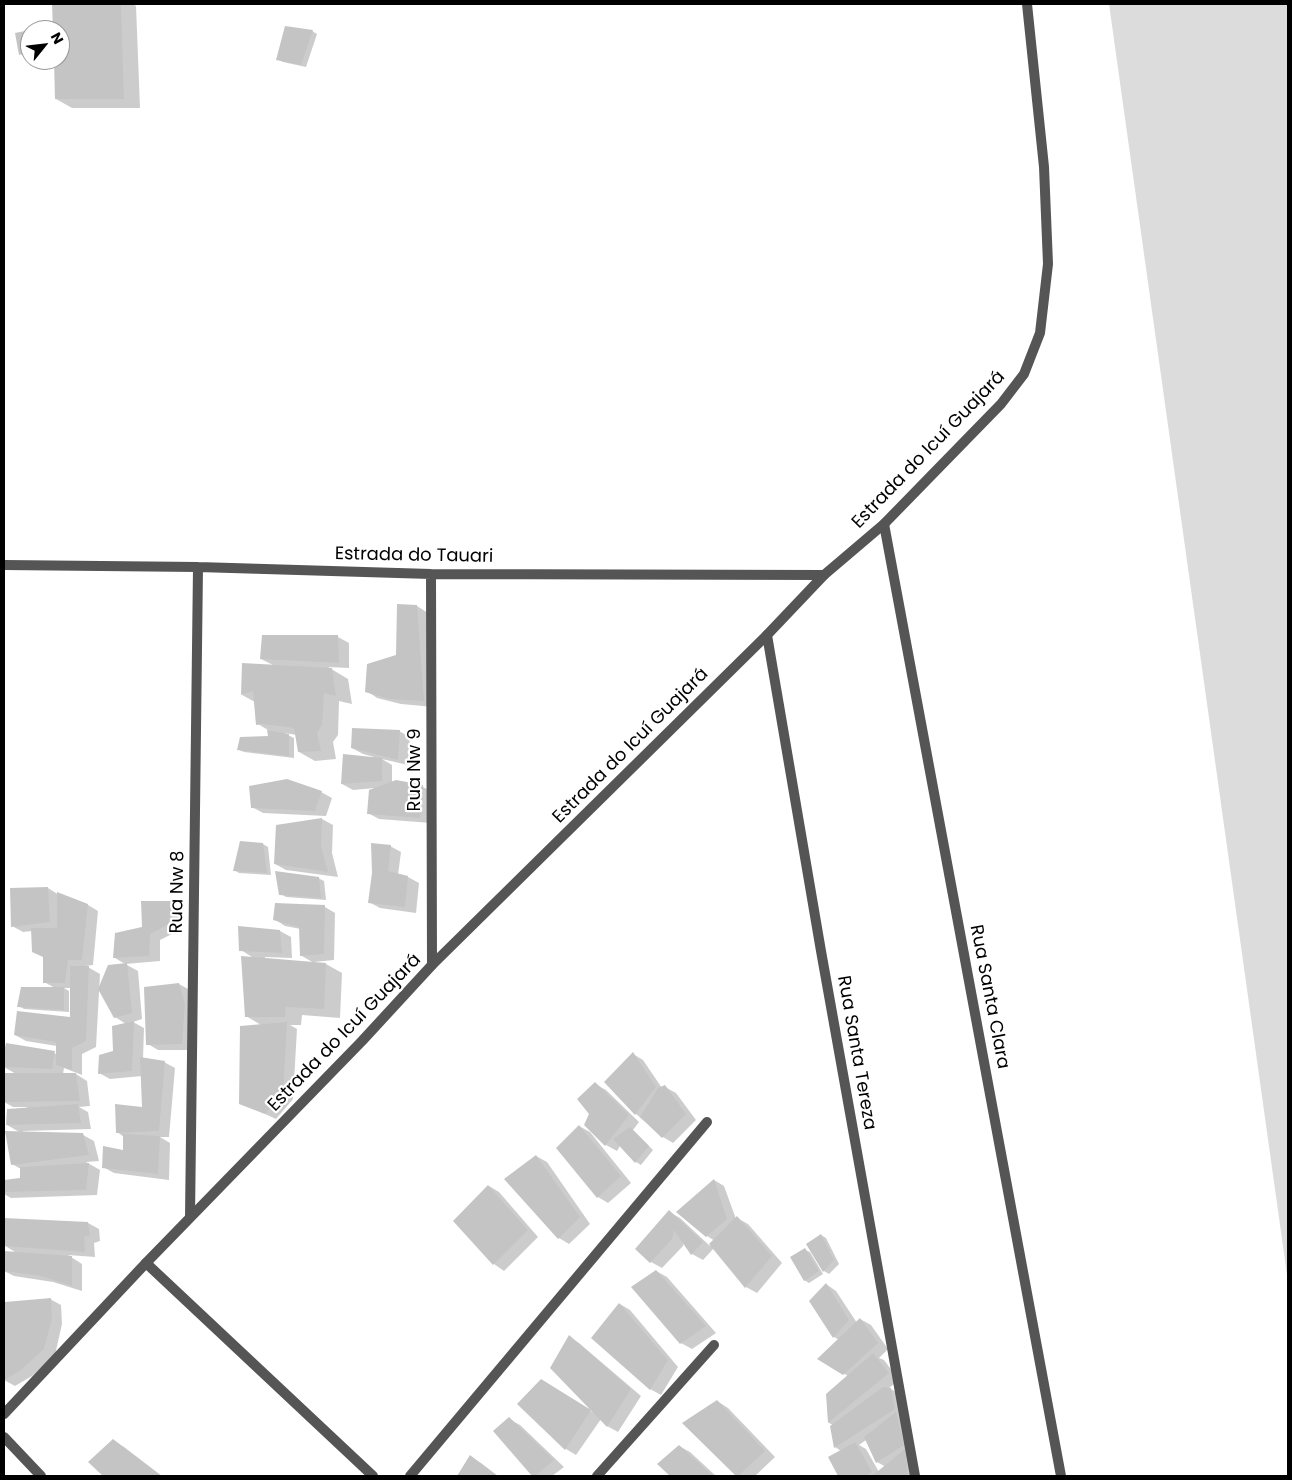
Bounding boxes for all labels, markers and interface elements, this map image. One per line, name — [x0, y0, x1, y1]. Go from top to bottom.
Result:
north arrow — [20, 20, 70, 70]
text: N — [46, 29, 69, 48]
street label: Estrada do Icuí Guajará — [848, 367, 1010, 533]
street label: Estrada do Tauari — [335, 544, 493, 568]
street label: Estrada do Icuí Guajará — [549, 664, 713, 828]
street label: Rua Nw 9 — [404, 729, 426, 811]
street label: Rua Nw 8 — [166, 850, 190, 934]
street label: Rua Santa Clara — [964, 923, 1014, 1071]
street label: Estrada do Icuí Guajará — [264, 950, 426, 1116]
street label: Rua Santa Tereza — [832, 974, 880, 1132]

